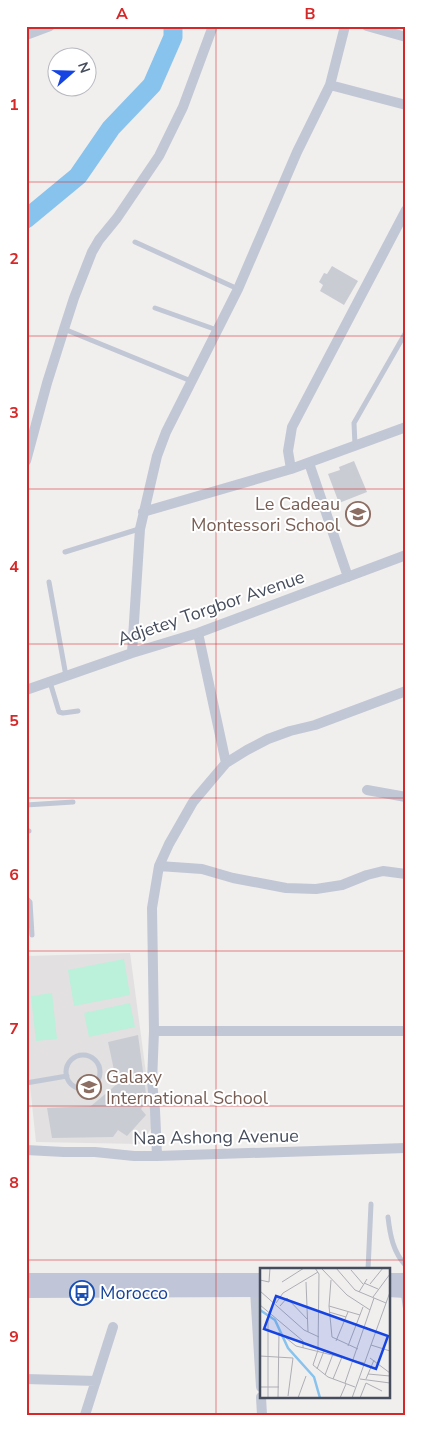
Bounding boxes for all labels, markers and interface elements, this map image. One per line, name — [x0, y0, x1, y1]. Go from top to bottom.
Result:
text: A — [116, 3, 128, 25]
text: B — [304, 3, 316, 25]
north arrow — [48, 48, 98, 98]
text: N — [73, 60, 94, 76]
text: 1 — [9, 94, 19, 116]
text: 2 — [9, 248, 19, 270]
text: 3 — [9, 402, 19, 424]
place label: Le Cadeau Montessori School — [191, 492, 341, 537]
school or university icon: Le Cadeau Montessori School — [345, 501, 371, 527]
text: 4 — [9, 556, 19, 578]
street label: Adjetey Torgbor Avenue — [114, 565, 308, 651]
text: 5 — [9, 710, 19, 732]
text: 6 — [9, 864, 19, 886]
text: 7 — [9, 1018, 19, 1040]
place label: Galaxy International School — [106, 1065, 269, 1110]
school or university icon: Galaxy International School — [76, 1074, 102, 1100]
street label: Naa Ashong Avenue — [133, 1124, 299, 1150]
text: 8 — [9, 1172, 19, 1194]
inset map — [260, 1268, 390, 1398]
bus stop icon: Morocco — [69, 1280, 95, 1306]
place label: Morocco — [100, 1281, 168, 1305]
text: 9 — [9, 1326, 19, 1348]

